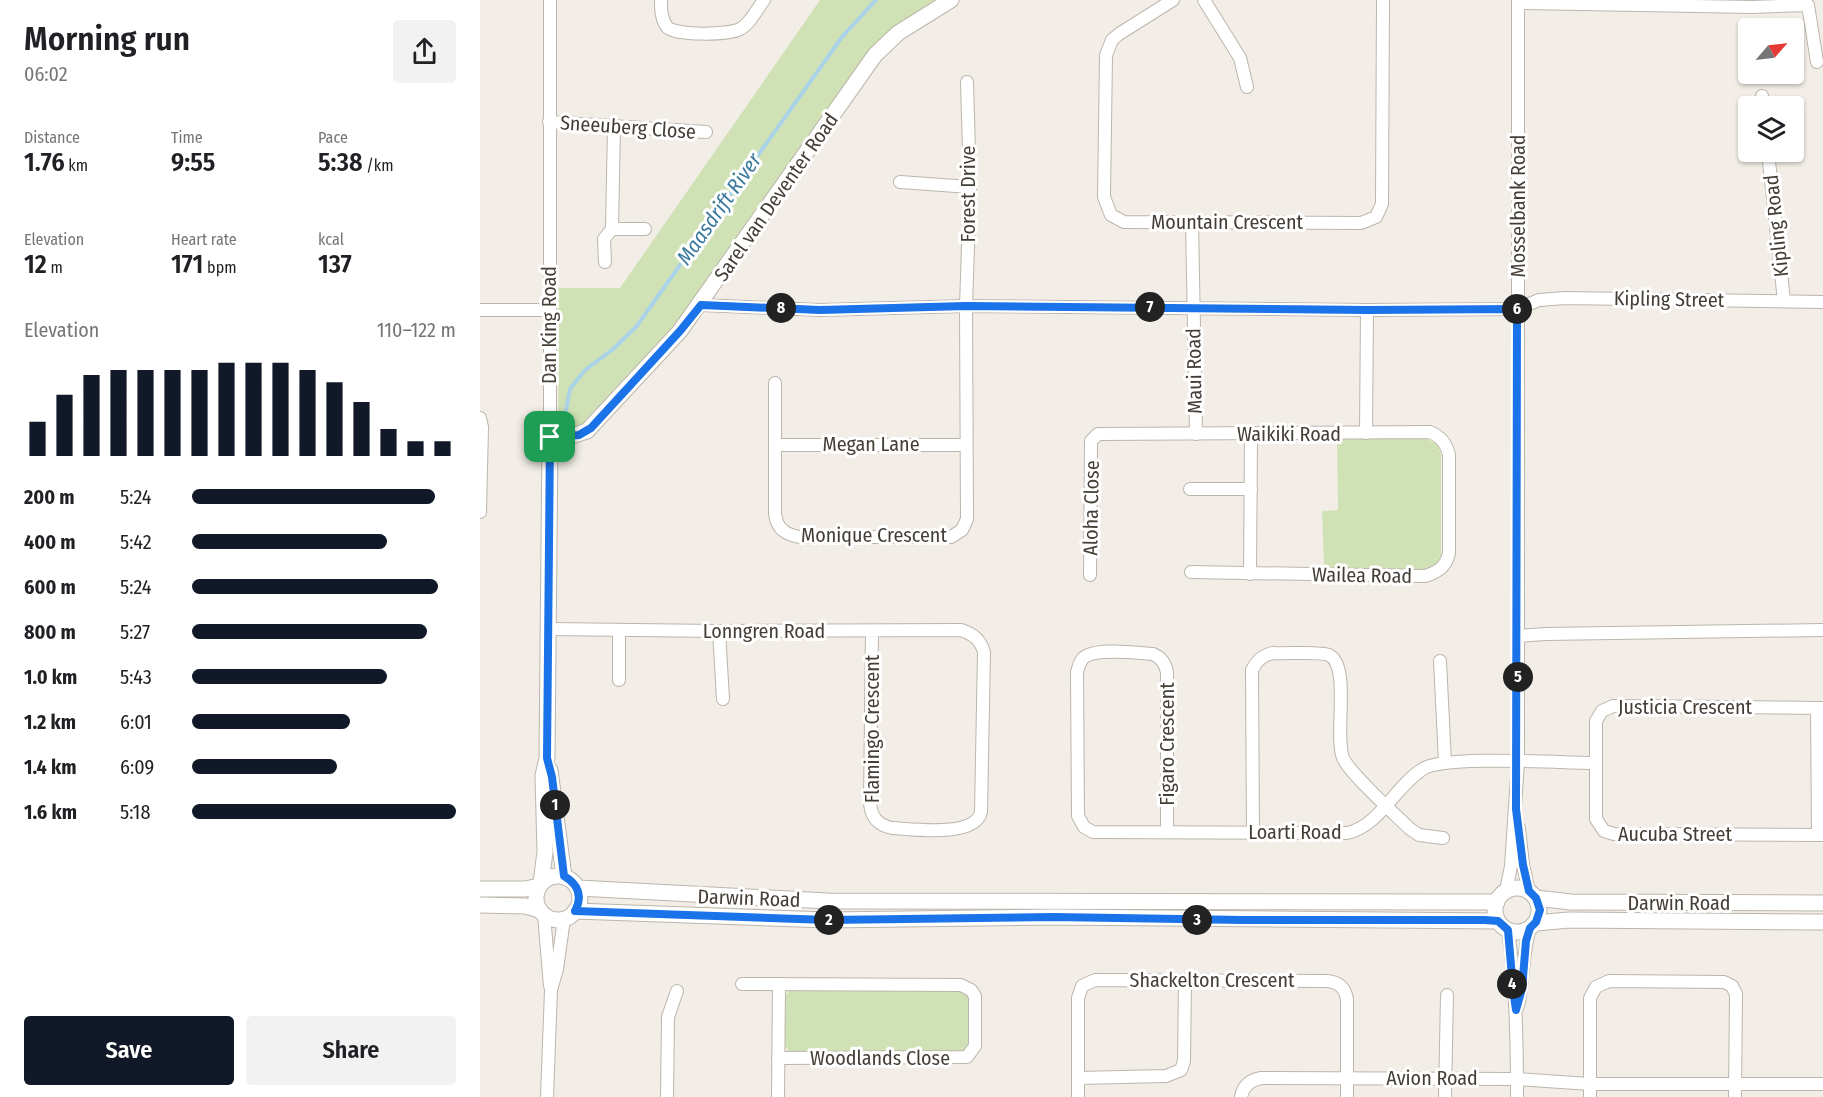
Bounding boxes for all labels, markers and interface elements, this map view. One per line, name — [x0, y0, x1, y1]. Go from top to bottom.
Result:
north arrow — [1738, 18, 1804, 84]
map controls — [1738, 18, 1804, 162]
text: Morning run — [24, 19, 190, 59]
button: share — [393, 20, 456, 83]
text: 06:02 — [24, 62, 68, 86]
button: layers — [1738, 96, 1804, 162]
street label: Sarel van Deventer Road — [709, 108, 843, 286]
street label: Sneeuberg Close — [559, 110, 697, 144]
text: Distance — [24, 128, 80, 147]
text: Time — [171, 128, 203, 147]
text: Pace — [318, 128, 348, 147]
street label: Mosselbank Road — [1506, 134, 1530, 278]
street label: Forest Drive — [956, 146, 980, 243]
text: 1.76 — [24, 147, 65, 178]
text: 9:55 — [171, 147, 215, 178]
text: 5:38 — [318, 147, 363, 178]
water label: Maasdrift River — [671, 148, 767, 270]
text: km — [65, 156, 88, 175]
text: /km — [363, 156, 394, 175]
street label: Kipling Road — [1759, 174, 1793, 278]
street label: Mountain Crescent — [1151, 210, 1303, 234]
text: Elevation — [24, 230, 84, 249]
text: Heart rate — [171, 230, 237, 249]
text: kcal — [318, 230, 344, 249]
text: 12 — [24, 249, 47, 280]
text: 171 — [171, 249, 203, 280]
text: 137 — [318, 249, 352, 280]
text: m — [47, 258, 63, 277]
text: bpm — [203, 258, 236, 277]
street label: Dan King Road — [537, 266, 561, 384]
street label: Kipling Street — [1614, 286, 1725, 312]
pin: 7 — [1135, 292, 1165, 322]
pin: 8 — [766, 293, 796, 323]
pin: 6 — [1502, 294, 1532, 324]
text: 7 — [1147, 297, 1153, 316]
text: 8 — [777, 298, 785, 317]
text: 6 — [1513, 299, 1521, 318]
text: Elevation — [24, 318, 99, 342]
text: 110–122 m — [377, 318, 456, 342]
street label: Maui Road — [1181, 328, 1207, 414]
pin — [524, 411, 575, 462]
icon: arrive — [533, 420, 566, 453]
street label: Waikiki Road — [1237, 422, 1341, 446]
street label: Megan Lane — [822, 432, 920, 456]
street label: Aloha Close — [1078, 460, 1104, 556]
text: 200 m — [24, 485, 75, 509]
text: 5:24 — [120, 485, 152, 509]
street label: Monique Crescent — [801, 523, 947, 547]
text: 400 m — [24, 530, 76, 554]
text: 5:42 — [120, 530, 152, 554]
street label: Wailea Road — [1312, 562, 1412, 588]
text: 600 m — [24, 575, 76, 599]
text: 5:24 — [120, 575, 152, 599]
street label: Lonngren Road — [703, 619, 825, 643]
text: 800 m — [24, 620, 76, 644]
text: 5:27 — [120, 620, 150, 644]
street label: Flamingo Crescent — [860, 654, 884, 803]
pin: 5 — [1503, 662, 1533, 692]
text: 1.0 km — [24, 665, 77, 689]
text: 5:43 — [120, 665, 152, 689]
text: 5 — [1514, 667, 1522, 686]
street label: Figaro Crescent — [1155, 682, 1179, 806]
street label: Justicia Crescent — [1618, 695, 1752, 719]
text: 1.2 km — [24, 710, 76, 734]
text: 6:01 — [120, 710, 152, 734]
text: 1.4 km — [24, 755, 76, 779]
text: 6:09 — [120, 755, 154, 779]
pin: 1 — [540, 790, 570, 820]
text: 1 — [552, 795, 558, 814]
text: 1.6 km — [24, 800, 77, 824]
text: 5:18 — [120, 800, 150, 824]
street label: Loarti Road — [1248, 820, 1342, 844]
street label: Aucuba Street — [1618, 822, 1732, 846]
street label: Darwin Road — [697, 884, 801, 912]
street label: Darwin Road — [1627, 891, 1731, 915]
pin: 2 — [814, 905, 844, 935]
pin: 3 — [1182, 905, 1212, 935]
text: 2 — [825, 910, 833, 929]
text: 3 — [1193, 910, 1201, 929]
street label: Shackelton Crescent — [1130, 968, 1295, 992]
pin: 4 — [1497, 969, 1527, 999]
text: 4 — [1508, 974, 1516, 993]
button: Save — [24, 1016, 234, 1085]
button: Share — [246, 1016, 456, 1085]
street label: Woodlands Close — [810, 1046, 950, 1070]
street label: Avion Road — [1386, 1066, 1478, 1090]

